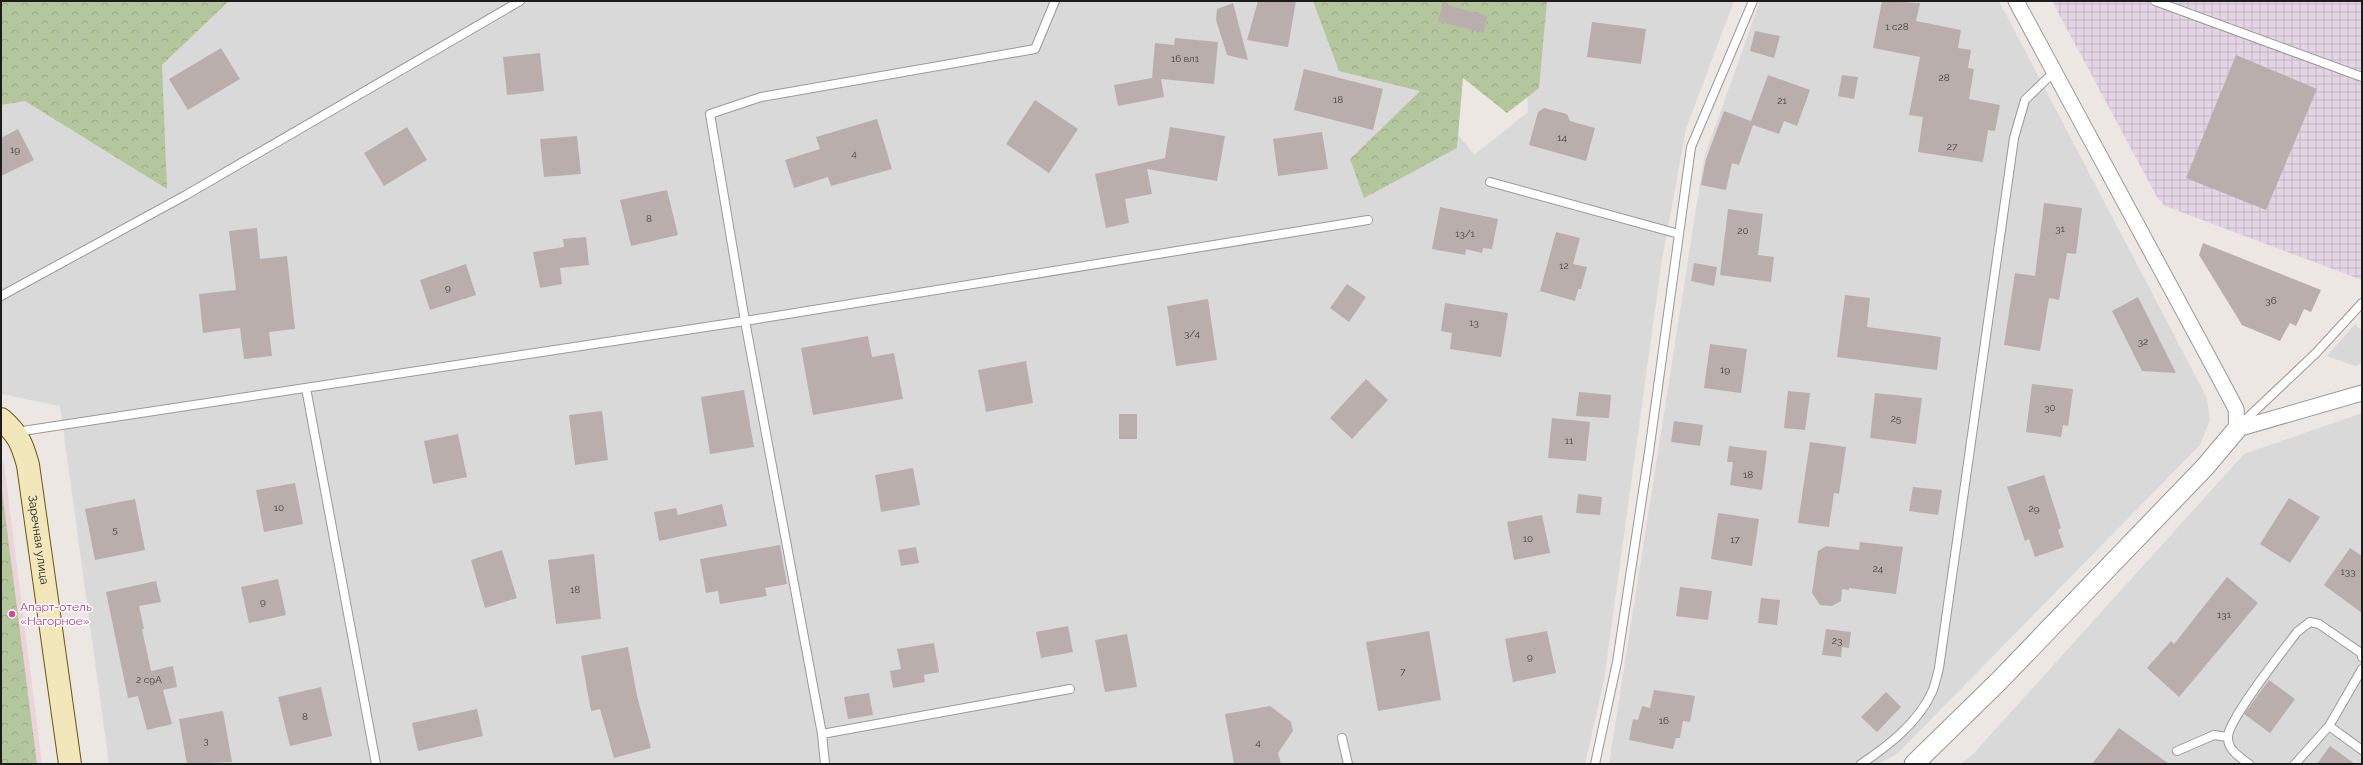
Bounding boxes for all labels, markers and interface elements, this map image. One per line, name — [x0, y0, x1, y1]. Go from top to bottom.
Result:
house number: 1 с28 — [1885, 21, 1909, 32]
house number: 16 вл1 — [1171, 53, 1200, 64]
house number: 28 — [1938, 72, 1950, 83]
house number: 18 — [1333, 94, 1343, 105]
house number: 21 — [1777, 95, 1787, 106]
house number: 14 — [1557, 132, 1567, 143]
house number: 27 — [1947, 141, 1958, 152]
house number: 19 — [10, 144, 20, 155]
house number: 4 — [851, 148, 857, 159]
house number: 8 — [646, 213, 652, 224]
house number: 31 — [2055, 223, 2066, 234]
house number: 20 — [1737, 225, 1749, 236]
house number: 13/1 — [1455, 228, 1476, 239]
house number: 12 — [1559, 260, 1569, 271]
house number: 9 — [445, 282, 451, 293]
house number: 36 — [2265, 295, 2277, 306]
house number: 13 — [1469, 317, 1479, 328]
house number: 3/4 — [1184, 328, 1200, 339]
house number: 32 — [2138, 336, 2148, 347]
house number: 19 — [1720, 364, 1730, 375]
house number: 30 — [2044, 402, 2056, 413]
house number: 25 — [1891, 413, 1902, 424]
house number: 11 — [1565, 435, 1574, 446]
house number: 18 — [1743, 469, 1753, 480]
street label: Заречная улица — [25, 494, 52, 586]
house number: 10 — [274, 502, 284, 513]
house number: 29 — [2028, 503, 2040, 514]
house number: 5 — [112, 524, 118, 535]
house number: 10 — [1523, 533, 1533, 544]
house number: 17 — [1730, 534, 1740, 545]
house number: 24 — [1873, 563, 1884, 574]
house number: 133 — [2341, 566, 2355, 577]
house number: 18 — [570, 584, 580, 595]
house number: 9 — [260, 596, 266, 607]
place label: Апарт-отель «Нагорное» — [20, 600, 92, 628]
marker: Апарт-отель «Нагорное» — [7, 609, 17, 619]
house number: 131 — [2217, 609, 2232, 620]
house number: 23 — [1832, 635, 1842, 646]
house number: 9 — [1527, 651, 1533, 662]
house number: 7 — [1400, 666, 1406, 677]
house number: 2 с9А — [136, 674, 162, 685]
house number: 8 — [302, 711, 308, 722]
house number: 16 — [1659, 715, 1669, 726]
house number: 3 — [203, 735, 209, 746]
house number: 4 — [1255, 737, 1261, 748]

